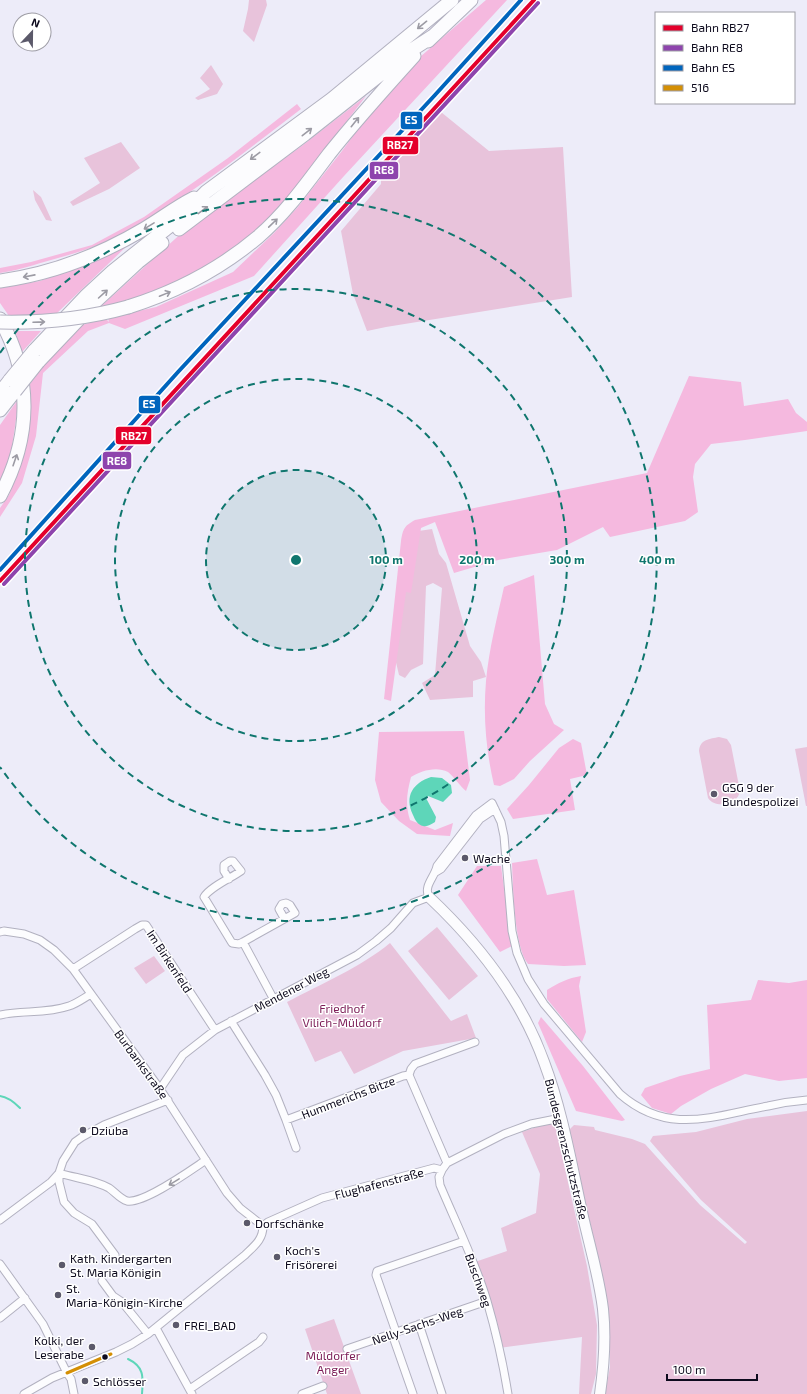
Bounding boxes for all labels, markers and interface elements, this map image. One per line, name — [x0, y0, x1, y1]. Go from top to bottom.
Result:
north arrow — [12, 12, 52, 52]
legend — [655, 12, 795, 104]
text: N — [30, 15, 42, 30]
one-way arrow — [416, 20, 427, 29]
text: Bahn RB27 — [691, 20, 749, 34]
text: Bahn RE8 — [691, 40, 743, 54]
text: Bahn ES — [691, 60, 735, 74]
text: 516 — [691, 80, 709, 94]
line badge: ES — [400, 111, 423, 130]
text: ES — [405, 113, 418, 126]
one-way arrow — [351, 117, 359, 128]
one-way arrow — [301, 128, 312, 136]
line badge: RB27 — [382, 136, 419, 155]
text: RB27 — [387, 138, 413, 151]
one-way arrow — [250, 152, 261, 160]
line badge: RE8 — [369, 161, 399, 180]
text: RE8 — [374, 163, 394, 176]
one-way arrow — [198, 206, 209, 215]
one-way arrow — [268, 218, 278, 228]
one-way arrow — [143, 222, 154, 230]
one-way arrow — [23, 272, 36, 280]
one-way arrow — [98, 289, 109, 298]
one-way arrow — [158, 289, 170, 297]
one-way arrow — [32, 319, 45, 326]
line badge: ES — [138, 395, 161, 414]
text: ES — [143, 397, 156, 410]
line badge: RB27 — [115, 426, 152, 445]
text: RB27 — [121, 429, 147, 442]
line badge: RE8 — [102, 451, 132, 470]
text: RE8 — [107, 454, 127, 467]
one-way arrow — [11, 455, 19, 467]
text: 100 m — [369, 552, 403, 566]
text: 200 m — [459, 552, 495, 566]
text: 300 m — [549, 552, 585, 566]
text: 400 m — [639, 552, 675, 566]
centre of rings — [289, 553, 303, 567]
place label: GSG 9 der Bundespolizei — [722, 780, 799, 808]
marker: GSG 9 der Bundespolizei — [709, 789, 719, 799]
place label: Wache — [473, 851, 510, 865]
marker: Wache — [460, 853, 470, 863]
street label: Im Birkenfeld — [144, 927, 196, 995]
street label: Mendener Weg — [251, 963, 331, 1014]
park label: Friedhof Vilich-Müldorf — [302, 1001, 382, 1029]
street label: Burbankstraße — [112, 1027, 172, 1101]
street label: Hummerichs Bitze — [299, 1073, 397, 1121]
street label: Bundesgrenzschutzstraße — [543, 1077, 591, 1221]
place label: Dziuba — [91, 1123, 128, 1137]
marker: Dziuba — [78, 1125, 88, 1135]
street label: Flughafenstraße — [333, 1164, 425, 1202]
one-way arrow — [168, 1177, 179, 1186]
place label: Dorfschänke — [255, 1216, 324, 1230]
marker: Dorfschänke — [242, 1218, 252, 1228]
place label: Koch's Frisörerei — [285, 1243, 337, 1271]
place label: Kath. Kindergarten St. Maria Königin — [70, 1251, 172, 1279]
street label: Buschweg — [463, 1251, 495, 1309]
marker: Koch's Frisörerei — [272, 1252, 282, 1262]
marker: Kath. Kindergarten St. Maria Königin — [57, 1260, 67, 1270]
place label: St. Maria-Königin-Kirche — [66, 1281, 183, 1309]
marker: St. Maria-Königin-Kirche — [53, 1290, 63, 1300]
street label: Nelly-Sachs-Weg — [370, 1303, 465, 1347]
place label: FREI_BAD — [184, 1318, 236, 1332]
marker: FREI_BAD — [171, 1320, 181, 1330]
place label: Kolki, der Leserabe — [34, 1333, 84, 1361]
marker: Kolki, der Leserabe — [87, 1342, 97, 1352]
park label: Müldorfer Anger — [305, 1348, 361, 1376]
unlabelled marker — [100, 1352, 110, 1362]
scale bar — [667, 1356, 757, 1382]
text: 100 m — [673, 1362, 705, 1376]
place label: Schlösser — [93, 1374, 147, 1388]
marker: Schlösser — [80, 1376, 90, 1386]

